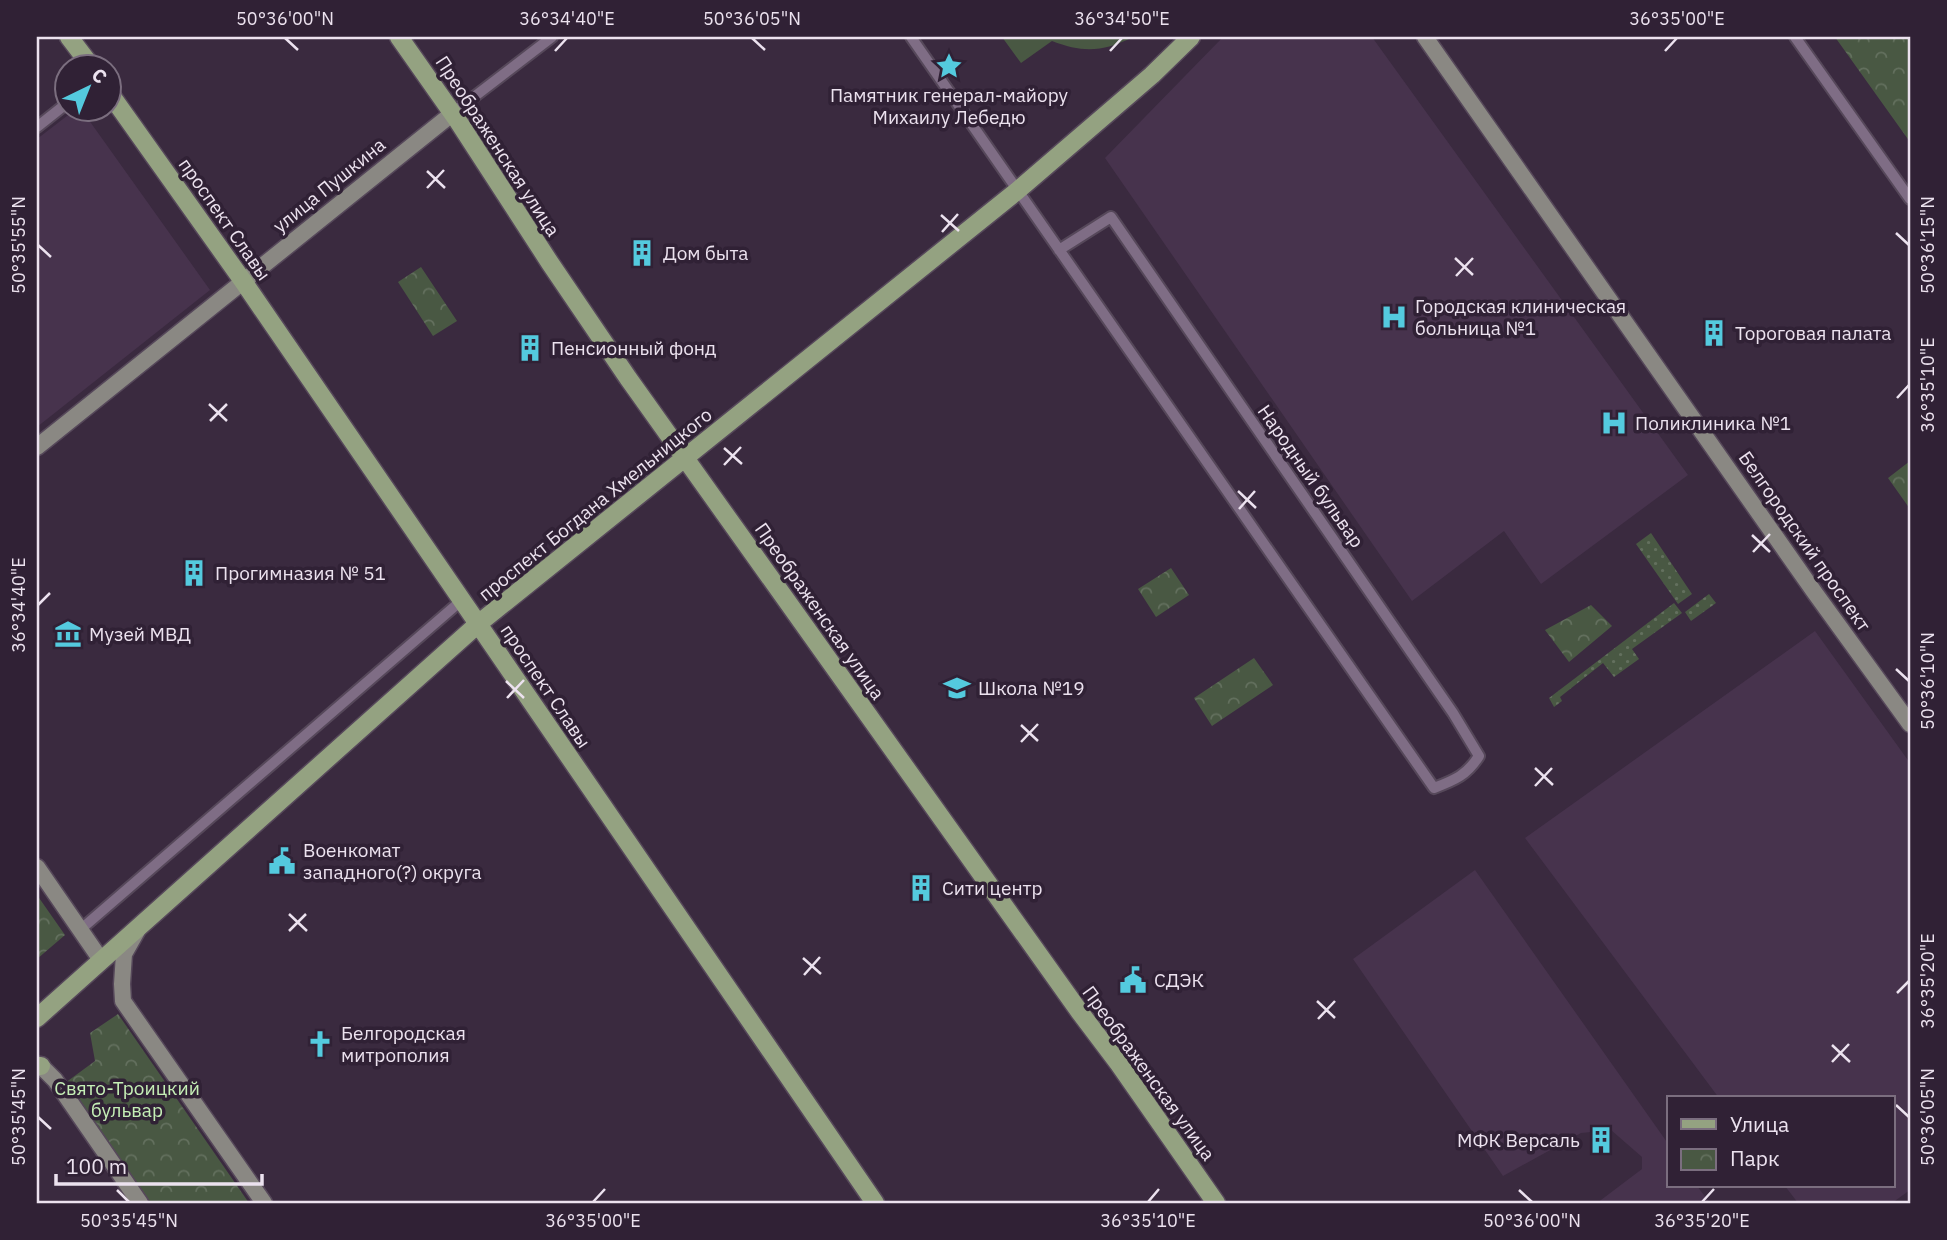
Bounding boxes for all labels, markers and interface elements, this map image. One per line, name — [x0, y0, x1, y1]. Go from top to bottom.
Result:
text: 50°36'00"N — [236, 7, 334, 30]
text: 36°34'40"E — [519, 7, 615, 30]
text: 50°36'05"N — [703, 7, 801, 30]
text: 36°34'50"E — [1074, 7, 1170, 30]
text: 36°35'00"E — [1629, 7, 1725, 30]
street label: Преображенская улица — [431, 51, 565, 241]
place icon: Памятник генерал-майору Михаилу Лебедю — [934, 51, 964, 81]
north arrow — [52, 52, 122, 122]
text: С — [87, 63, 112, 89]
place label: Памятник генерал-майору Михаилу Лебедю — [830, 83, 1069, 129]
street label: улица Пушкина — [268, 132, 390, 238]
street label: проспект Славы — [174, 153, 276, 285]
text: 50°35'55"N — [7, 196, 30, 294]
text: 50°36'15"N — [1916, 196, 1939, 294]
building icon: Дом быта — [627, 238, 657, 268]
place label: Дом быта — [663, 241, 748, 265]
place label: Городская клиническая больница №1 — [1415, 294, 1626, 340]
hospital icon: Городская клиническая больница №1 — [1379, 302, 1409, 332]
building icon: Тороговая палата — [1699, 318, 1729, 348]
place label: Тороговая палата — [1735, 321, 1891, 345]
building icon: Пенсионный фонд — [515, 333, 545, 363]
place label: Пенсионный фонд — [551, 336, 716, 360]
text: 36°35'10"E — [1916, 337, 1939, 433]
street label: Народный бульвар — [1253, 400, 1369, 552]
street label: проспект Богдана Хмельницкого — [473, 402, 717, 606]
hospital icon: Поликлиника №1 — [1599, 408, 1629, 438]
place label: Поликлиника №1 — [1635, 411, 1791, 435]
street label: Белгородский проспект — [1734, 446, 1876, 636]
street label: Преображенская улица — [750, 518, 890, 704]
text: 36°34'40"E — [7, 557, 30, 653]
building icon: Прогимназия № 51 — [179, 558, 209, 588]
place label: Прогимназия № 51 — [215, 561, 386, 585]
museum icon: Музей МВД — [53, 619, 83, 649]
street label: проспект Славы — [496, 619, 596, 753]
place label: Музей МВД — [89, 622, 191, 646]
text: 50°36'10"N — [1916, 632, 1939, 730]
school or university icon: Школа №19 — [942, 673, 972, 703]
place label: Школа №19 — [978, 676, 1085, 700]
place label: Военкомат западного(?) округа — [303, 838, 482, 884]
public building icon: Военкомат западного(?) округа — [267, 846, 297, 876]
building icon: Сити центр — [906, 873, 936, 903]
place label: Сити центр — [942, 876, 1043, 900]
text: 36°35'20"E — [1916, 933, 1939, 1029]
public building icon: СДЭК — [1118, 965, 1148, 995]
place label: СДЭК — [1154, 968, 1204, 992]
street label: Преображенская улица — [1077, 981, 1221, 1165]
place label: Белгородская митрополия — [341, 1021, 466, 1067]
church icon: Белгородская митрополия — [305, 1029, 335, 1059]
text: 50°35'45"N — [7, 1068, 30, 1166]
text: 50°36'05"N — [1916, 1068, 1939, 1166]
park label: Свято-Троицкий бульвар — [54, 1076, 200, 1122]
legend — [1667, 1096, 1895, 1188]
text: Улица — [1730, 1110, 1789, 1138]
building icon: МФК Версаль — [1586, 1125, 1616, 1155]
place label: МФК Версаль — [1457, 1128, 1580, 1152]
scale bar — [56, 1142, 262, 1186]
text: Парк — [1730, 1144, 1780, 1172]
text: 100 m — [66, 1152, 127, 1180]
text: 50°35'45"N — [80, 1209, 178, 1232]
text: 36°35'00"E — [545, 1209, 641, 1232]
text: 36°35'10"E — [1100, 1209, 1196, 1232]
text: 50°36'00"N — [1483, 1209, 1581, 1232]
text: 36°35'20"E — [1654, 1209, 1750, 1232]

